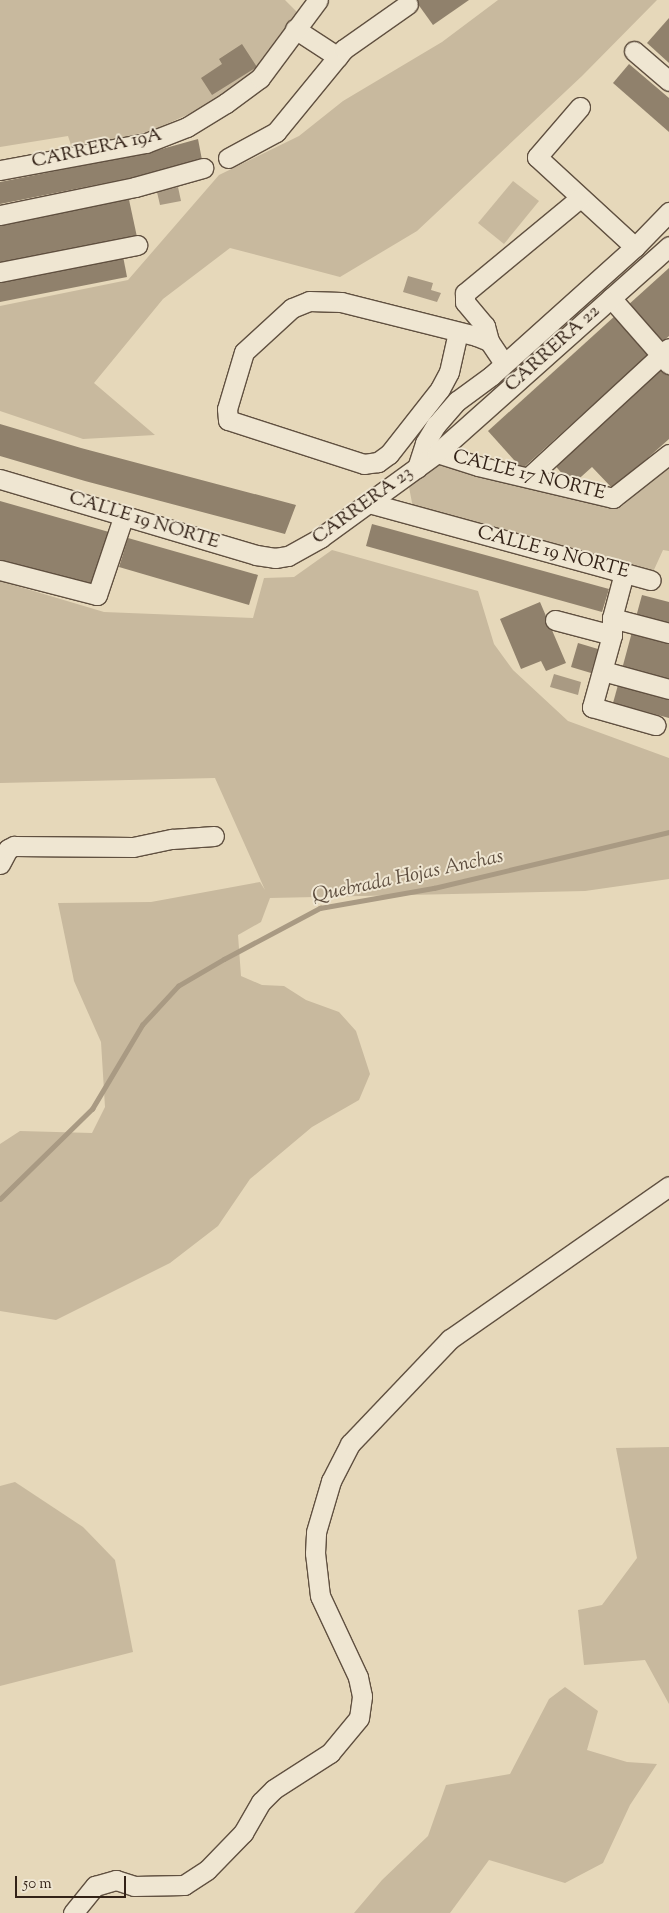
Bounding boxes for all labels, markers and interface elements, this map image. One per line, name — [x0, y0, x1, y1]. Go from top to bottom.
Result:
street label: CARRERA 19A — [30, 124, 164, 174]
street label: CARRERA 22 — [501, 301, 605, 397]
street label: CALLE 17 NORTE — [450, 446, 608, 506]
street label: CARRERA 23 — [308, 462, 418, 550]
street label: CALLE 19 NORTE — [66, 487, 222, 555]
street label: CALLE 19 NORTE — [475, 522, 631, 584]
water label: Quebrada Hojas Anchas — [310, 845, 506, 909]
scale bar — [18, 1866, 129, 1898]
text: 50 m — [23, 1874, 52, 1895]

